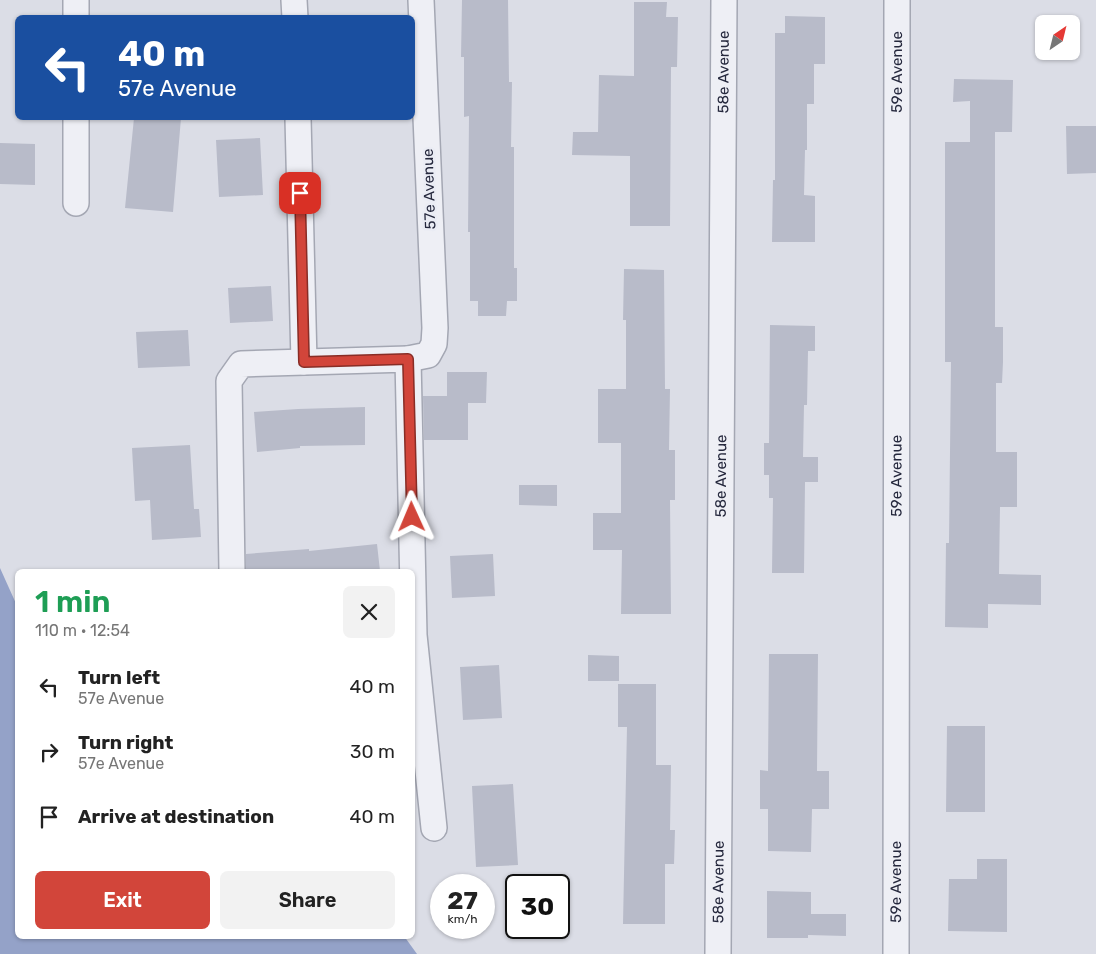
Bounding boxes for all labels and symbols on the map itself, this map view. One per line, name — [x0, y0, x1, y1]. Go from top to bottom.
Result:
north arrow — [1035, 15, 1080, 60]
street label: 58e Avenue — [714, 31, 733, 113]
street label: 59e Avenue — [888, 31, 906, 113]
street label: 57e Avenue — [419, 148, 439, 230]
pin — [279, 172, 321, 214]
street label: 58e Avenue — [712, 435, 730, 517]
street label: 59e Avenue — [887, 435, 906, 517]
position arrow — [385, 490, 437, 542]
street label: 58e Avenue — [709, 841, 728, 923]
street label: 59e Avenue — [887, 841, 905, 923]
speed limit sign: 30 — [505, 874, 570, 939]

